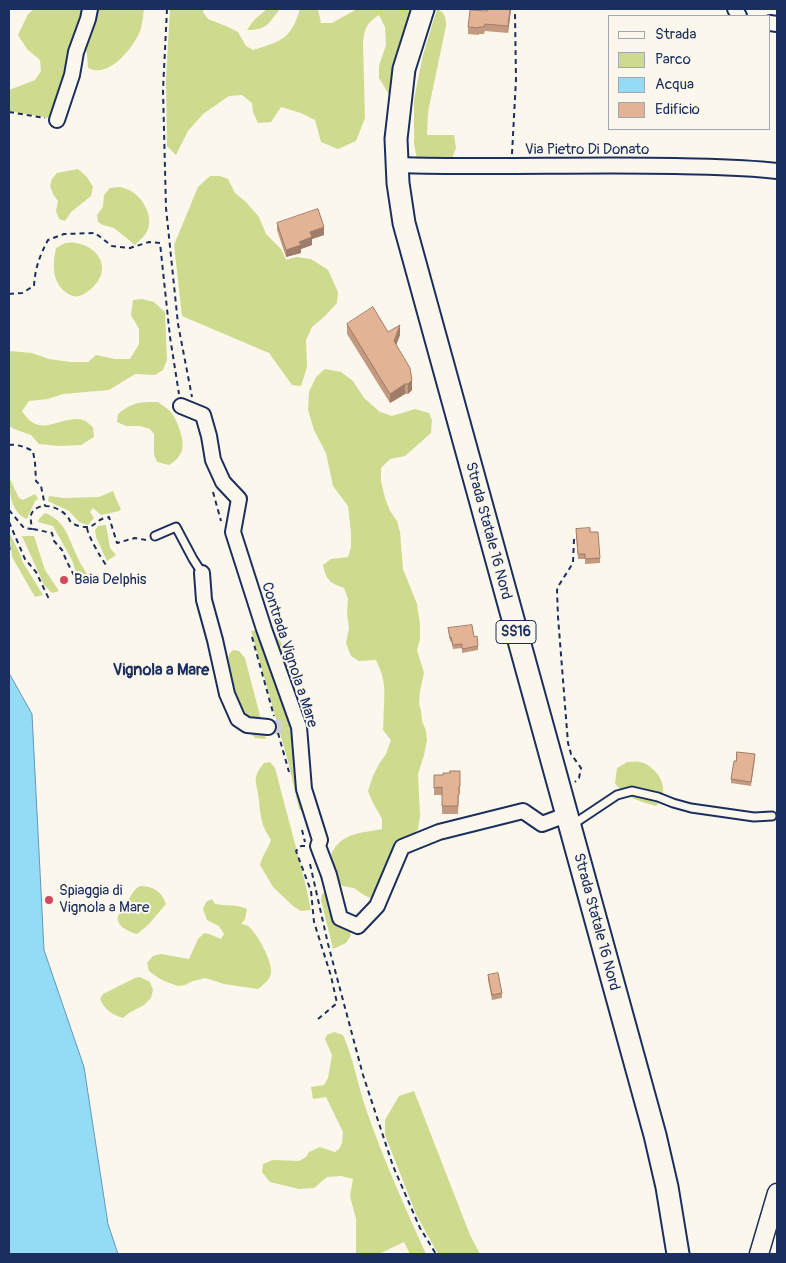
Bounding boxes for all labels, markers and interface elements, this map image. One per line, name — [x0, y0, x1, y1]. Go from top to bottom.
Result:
legend — [608, 15, 771, 130]
text: Strada — [655, 25, 696, 44]
text: Parco — [655, 50, 691, 69]
text: Acqua — [655, 75, 694, 94]
text: Edificio — [655, 100, 700, 119]
street label: Via Pietro Di Donato — [525, 141, 649, 159]
street label: Strada Statale 16 Nord — [461, 460, 515, 602]
place label: Baia Delphis — [74, 571, 146, 589]
marker: Baia Delphis — [58, 574, 70, 586]
street label: Contrada Vignola a Mare — [257, 580, 321, 730]
road number: SS16 — [496, 620, 536, 644]
district label: Vignola a Mare — [113, 661, 209, 681]
street label: Strada Statale 16 Nord — [569, 851, 623, 993]
place label: Spiaggia di Vignola a Mare — [59, 882, 149, 917]
marker: Spiaggia di Vignola a Mare — [43, 894, 55, 906]

